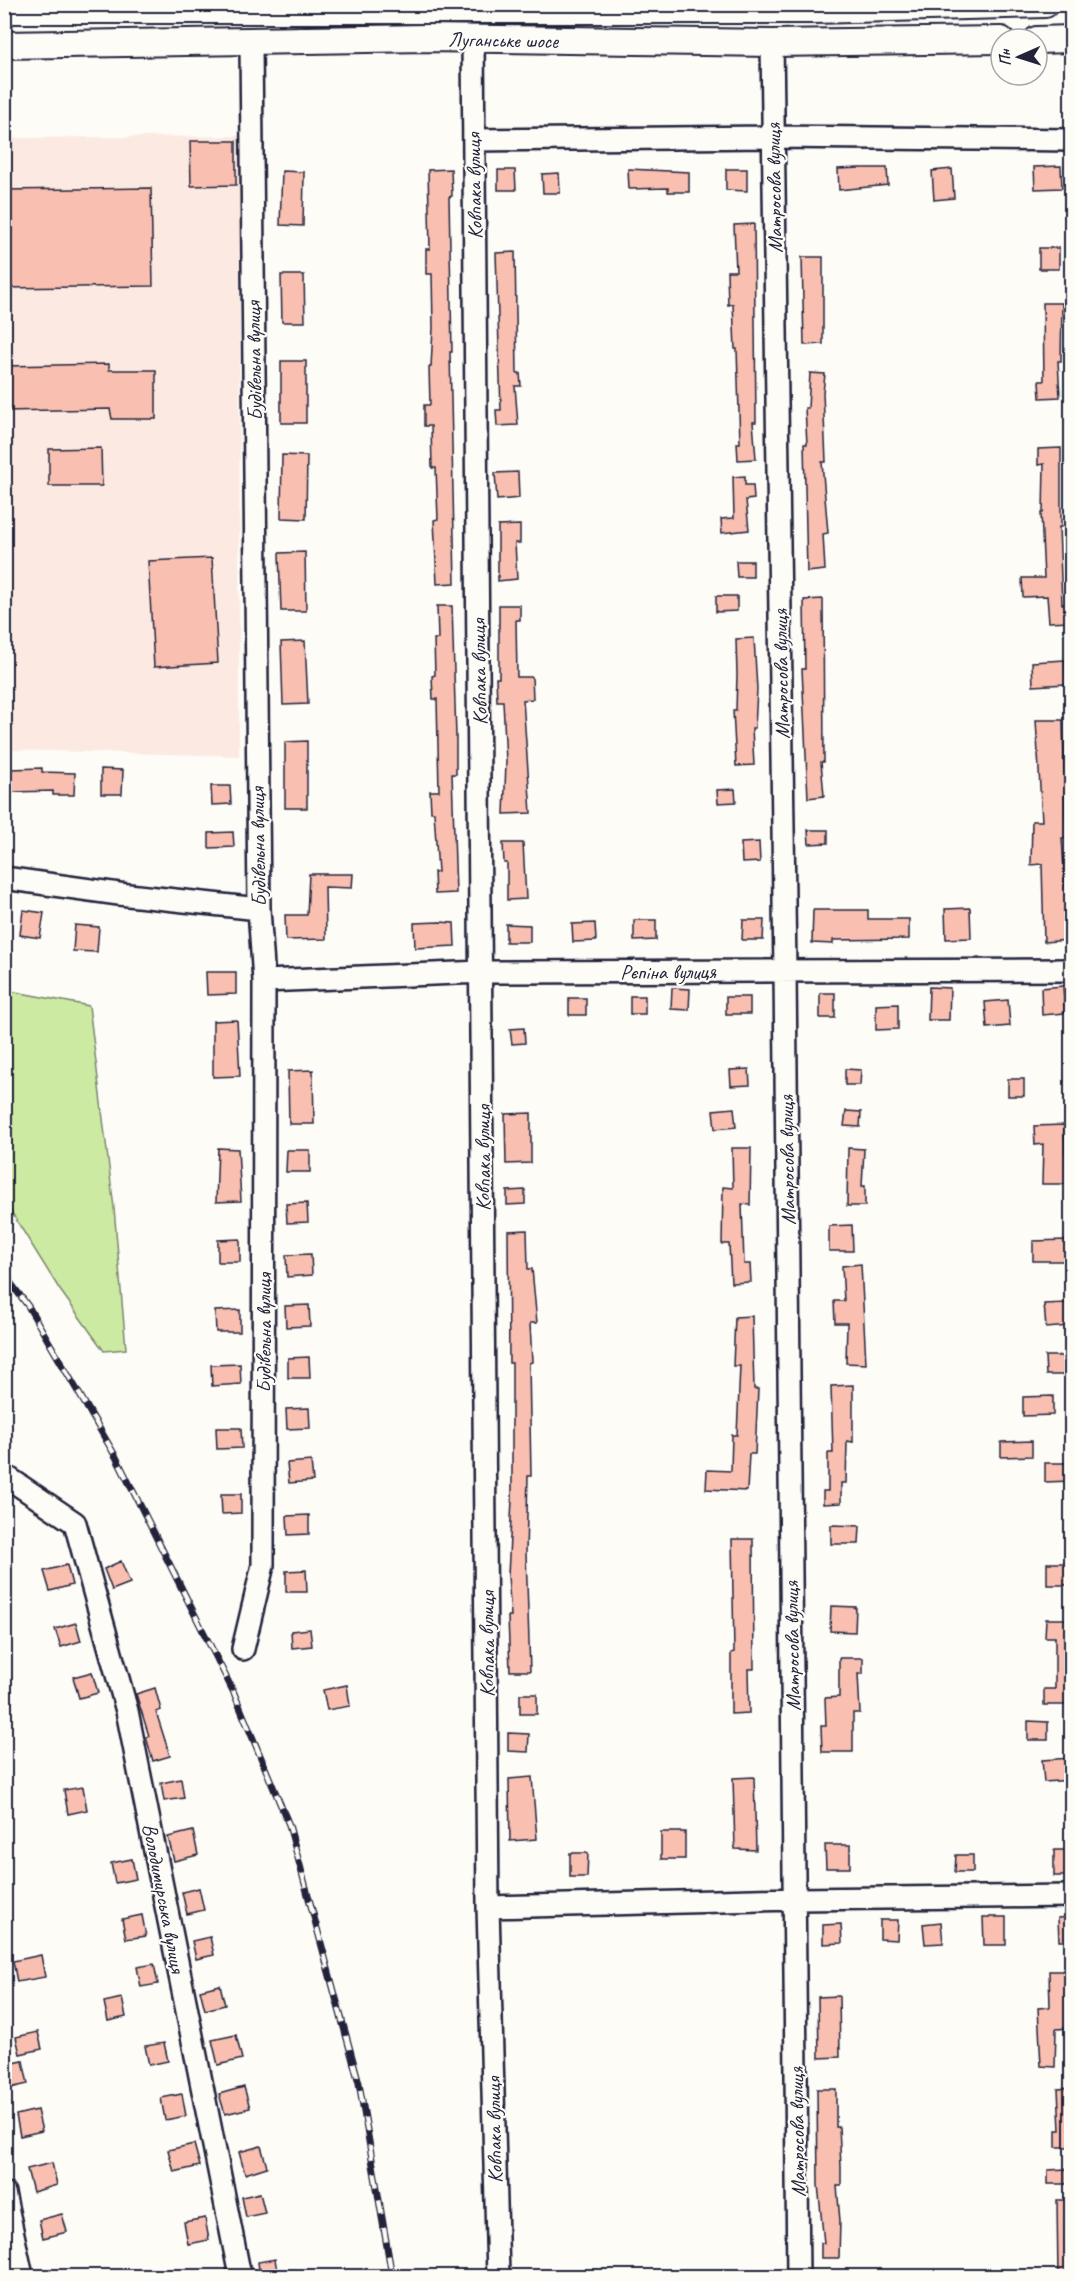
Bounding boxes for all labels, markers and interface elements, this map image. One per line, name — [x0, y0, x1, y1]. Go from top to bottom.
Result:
street label: Луганське шосе — [448, 26, 559, 54]
north arrow — [989, 27, 1049, 87]
text: Пн — [995, 48, 1015, 67]
street label: Матросова вулиця — [760, 121, 788, 253]
street label: Ковпака вулиця — [460, 131, 488, 239]
street label: Будівельна вулиця — [240, 300, 268, 421]
street label: Матросова вулиця — [767, 607, 795, 739]
street label: Ковпака вулиця — [465, 617, 493, 725]
street label: Будівельна вулиця — [244, 786, 272, 907]
street label: Рєпіна вулиця — [620, 959, 717, 985]
street label: Матросова вулиця — [773, 1093, 801, 1225]
street label: Ковпака вулиця — [470, 1103, 496, 1211]
street label: Будівельна вулиця — [251, 1272, 277, 1393]
street label: Матросова вулиця — [778, 1579, 806, 1711]
street label: Ковпака вулиця — [474, 1589, 500, 1697]
street label: Володимирська вулиця — [137, 1821, 192, 1976]
street label: Матросова вулиця — [783, 2065, 811, 2197]
street label: Ковпака вулиця — [480, 2075, 508, 2183]

